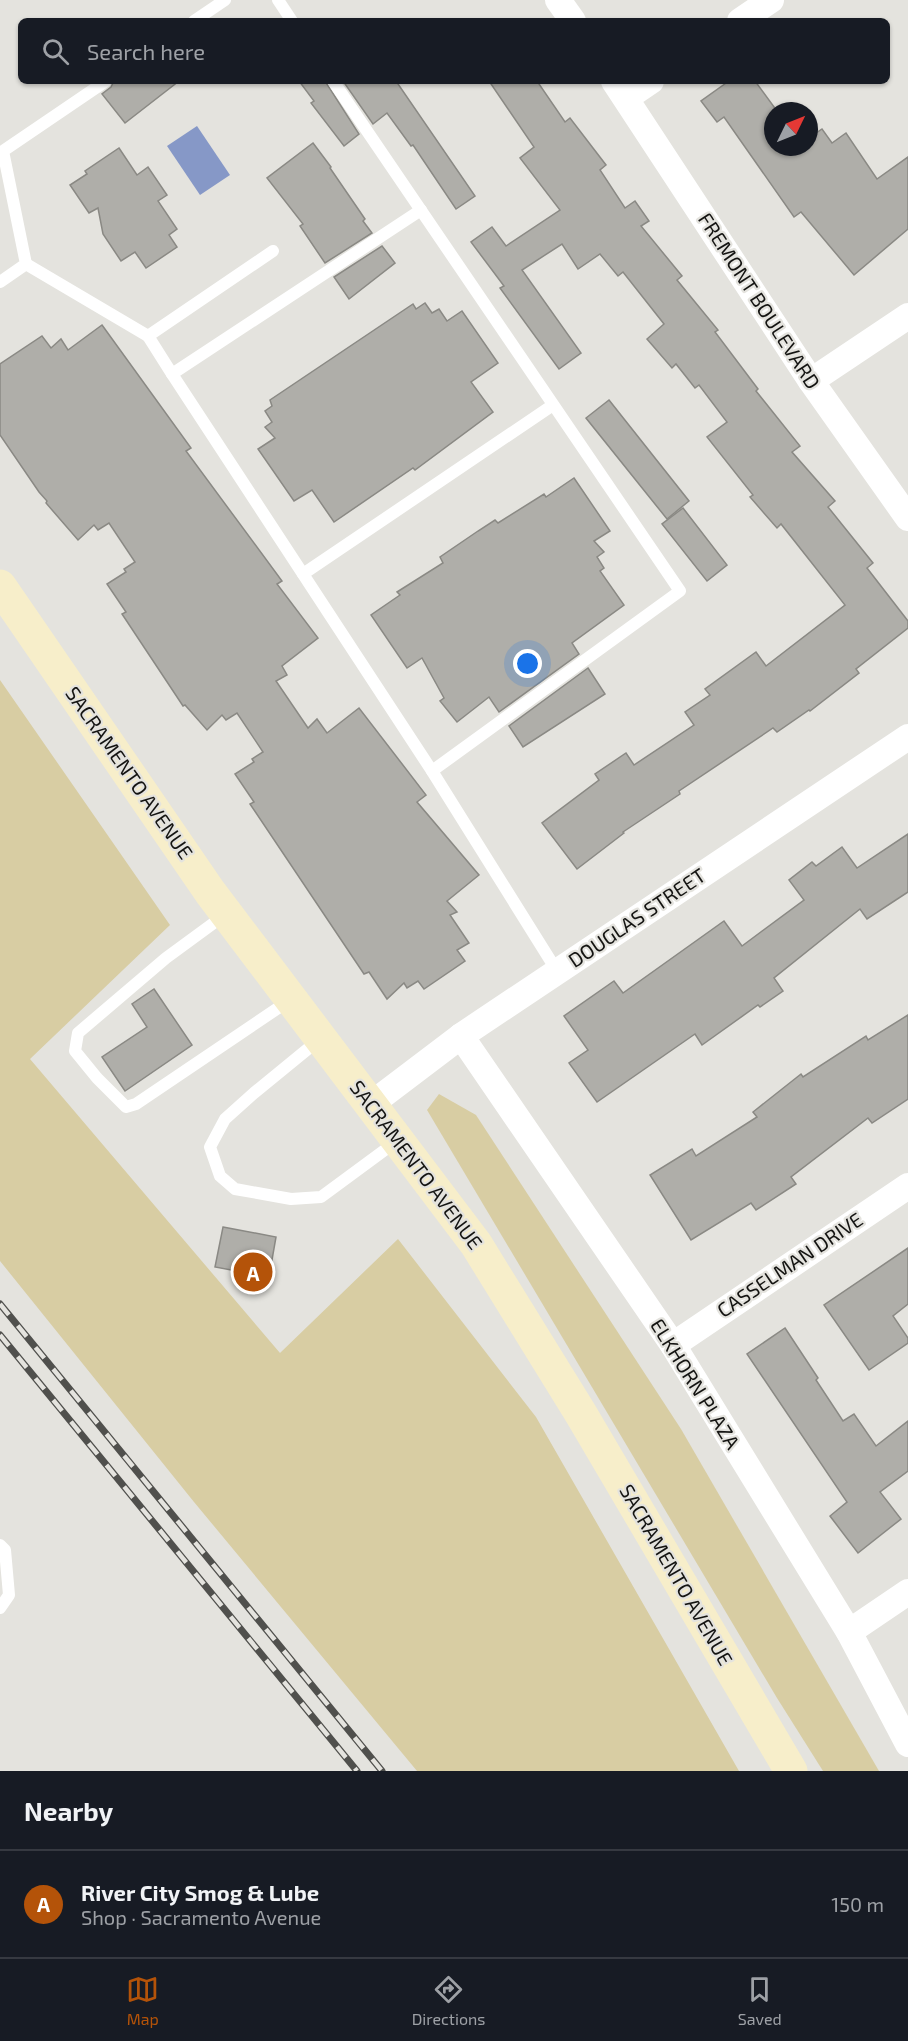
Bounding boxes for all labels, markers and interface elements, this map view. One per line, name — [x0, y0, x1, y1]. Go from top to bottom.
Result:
search box — [18, 18, 890, 84]
icon: search — [39, 35, 72, 68]
text: Search here — [87, 38, 205, 64]
north arrow — [764, 102, 818, 156]
street label: FREMONT BOULEVARD — [694, 208, 826, 393]
your location — [513, 649, 542, 678]
street label: SACRAMENTO AVENUE — [61, 682, 198, 863]
street label: DOUGLAS STREET — [563, 862, 710, 972]
street label: SACRAMENTO AVENUE — [346, 1075, 488, 1254]
street label: CASSELMAN DRIVE — [712, 1207, 867, 1322]
pin: A — [234, 1250, 272, 1294]
street label: ELKHORN PLAZA — [646, 1314, 746, 1454]
street label: SACRAMENTO AVENUE — [615, 1480, 739, 1669]
text: Nearby — [24, 1795, 113, 1826]
text: River City Smog & Lube — [81, 1879, 319, 1905]
text: A — [37, 1892, 50, 1916]
text: 150 m — [831, 1892, 884, 1916]
text: Shop · Sacramento Avenue — [81, 1905, 321, 1929]
tab: Map — [126, 1973, 159, 2028]
tab: Directions — [412, 1973, 485, 2028]
tab: Saved — [738, 1973, 782, 2028]

